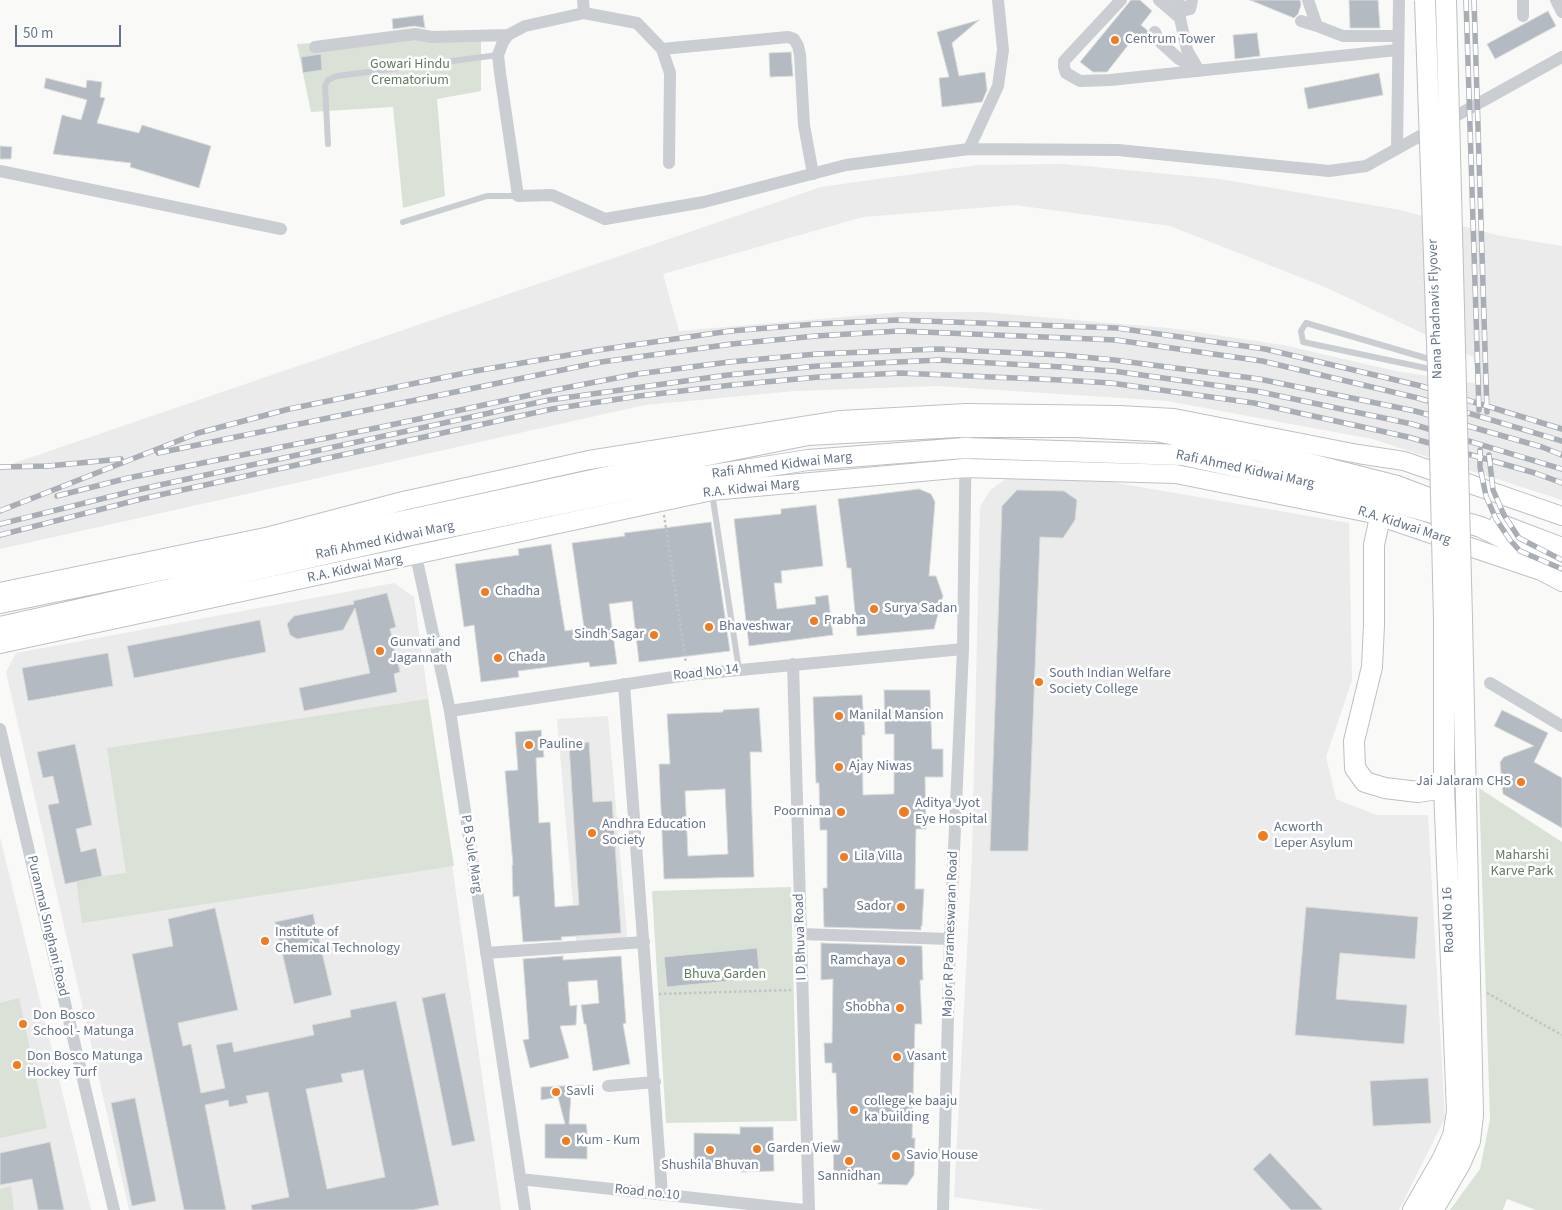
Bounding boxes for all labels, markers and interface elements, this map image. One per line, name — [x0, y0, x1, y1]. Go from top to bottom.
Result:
scale bar — [18, 15, 124, 47]
text: 50 m — [23, 23, 53, 44]
place label: Centrum Tower — [1125, 32, 1215, 48]
marker: Centrum Tower — [1109, 34, 1121, 46]
park label: Gowari Hindu Crematorium — [370, 57, 450, 90]
street label: Nana Phadnavis Flyover — [1425, 239, 1447, 379]
street label: Rafi Ahmed Kidwai Marg — [1174, 447, 1316, 493]
street label: Rafi Ahmed Kidwai Marg — [711, 449, 853, 483]
street label: R.A. Kidwai Marg — [702, 476, 800, 502]
street label: R.A. Kidwai Marg — [1355, 503, 1453, 549]
street label: Rafi Ahmed Kidwai Marg — [314, 518, 456, 564]
street label: R.A. Kidwai Marg — [306, 551, 404, 587]
place label: Chadha — [495, 584, 540, 600]
marker: Chadha — [479, 586, 491, 598]
place label: Surya Sadan — [884, 601, 957, 617]
marker: Surya Sadan — [868, 603, 880, 615]
place label: Prabha — [824, 613, 866, 629]
marker: Prabha — [808, 615, 820, 627]
place label: Bhaveshwar — [719, 619, 791, 635]
marker: Bhaveshwar — [703, 621, 715, 633]
place label: Sindh Sagar — [574, 627, 644, 643]
marker: Sindh Sagar — [648, 629, 660, 641]
place label: Gunvati and Jagannath — [390, 635, 460, 668]
marker: Gunvati and Jagannath — [374, 645, 386, 657]
place label: Chada — [508, 650, 545, 666]
marker: Chada — [492, 652, 504, 664]
street label: Road No 14 — [672, 661, 740, 685]
place label: South Indian Welfare Society College — [1049, 666, 1171, 699]
marker: South Indian Welfare Society College — [1033, 676, 1045, 688]
place label: Manilal Mansion — [849, 708, 944, 724]
marker: Manilal Mansion — [833, 710, 845, 722]
place label: Pauline — [539, 737, 583, 753]
marker: Pauline — [523, 739, 535, 751]
place label: Ajay Niwas — [849, 759, 912, 775]
marker: Ajay Niwas — [833, 761, 845, 773]
place label: Jai Jalaram CHS — [1416, 774, 1511, 790]
marker: Jai Jalaram CHS — [1515, 776, 1527, 788]
place label: Aditya Jyot Eye Hospital — [915, 796, 987, 829]
place label: Poornima — [774, 804, 831, 820]
marker: Aditya Jyot Eye Hospital — [897, 805, 911, 819]
marker: Poornima — [835, 806, 847, 818]
street label: P B Sule Marg — [457, 814, 485, 894]
place label: Andhra Education Society — [602, 817, 706, 850]
place label: Acworth Leper Asylum — [1274, 820, 1353, 852]
marker: Andhra Education Society — [586, 827, 598, 839]
marker: Acworth Leper Asylum — [1256, 829, 1270, 843]
park label: Maharshi Karve Park — [1491, 848, 1553, 880]
place label: Lila Villa — [854, 849, 903, 865]
marker: Lila Villa — [838, 851, 850, 863]
street label: Major R Parameswaran Road — [940, 851, 962, 1017]
street label: Puranmal Singhani Road — [23, 854, 71, 998]
street label: Road No 16 — [1439, 887, 1459, 953]
street label: I D Bhuva Road — [791, 893, 811, 981]
place label: Sador — [856, 899, 891, 915]
marker: Sador — [895, 901, 907, 913]
place label: Institute of Chemical Technology — [275, 925, 400, 958]
marker: Institute of Chemical Technology — [259, 935, 271, 947]
place label: Ramchaya — [830, 953, 891, 969]
marker: Ramchaya — [895, 955, 907, 967]
park label: Bhuva Garden — [684, 967, 766, 983]
place label: Shobha — [845, 1000, 890, 1016]
marker: Shobha — [894, 1002, 906, 1014]
place label: Don Bosco School - Matunga — [33, 1008, 134, 1040]
marker: Don Bosco School - Matunga — [17, 1018, 29, 1030]
place label: Don Bosco Matunga Hockey Turf — [27, 1049, 143, 1082]
place label: Vasant — [907, 1049, 946, 1065]
marker: Vasant — [891, 1051, 903, 1063]
marker: Don Bosco Matunga Hockey Turf — [11, 1059, 23, 1071]
place label: Savli — [566, 1084, 594, 1100]
marker: Savli — [550, 1086, 562, 1098]
place label: college ke baaju ka building — [864, 1094, 957, 1126]
marker: college ke baaju ka building — [848, 1104, 860, 1116]
place label: Kum - Kum — [576, 1133, 640, 1149]
marker: Kum - Kum — [560, 1135, 572, 1147]
place label: Garden View — [767, 1141, 840, 1157]
marker: Garden View — [751, 1143, 763, 1155]
marker: Shushila Bhuvan — [704, 1144, 716, 1156]
place label: Savio House — [906, 1148, 978, 1164]
marker: Savio House — [890, 1150, 902, 1162]
marker: Sannidhan — [843, 1155, 855, 1167]
place label: Shushila Bhuvan — [661, 1158, 759, 1174]
place label: Sannidhan — [817, 1169, 881, 1185]
street label: Road no.10 — [614, 1181, 680, 1205]

